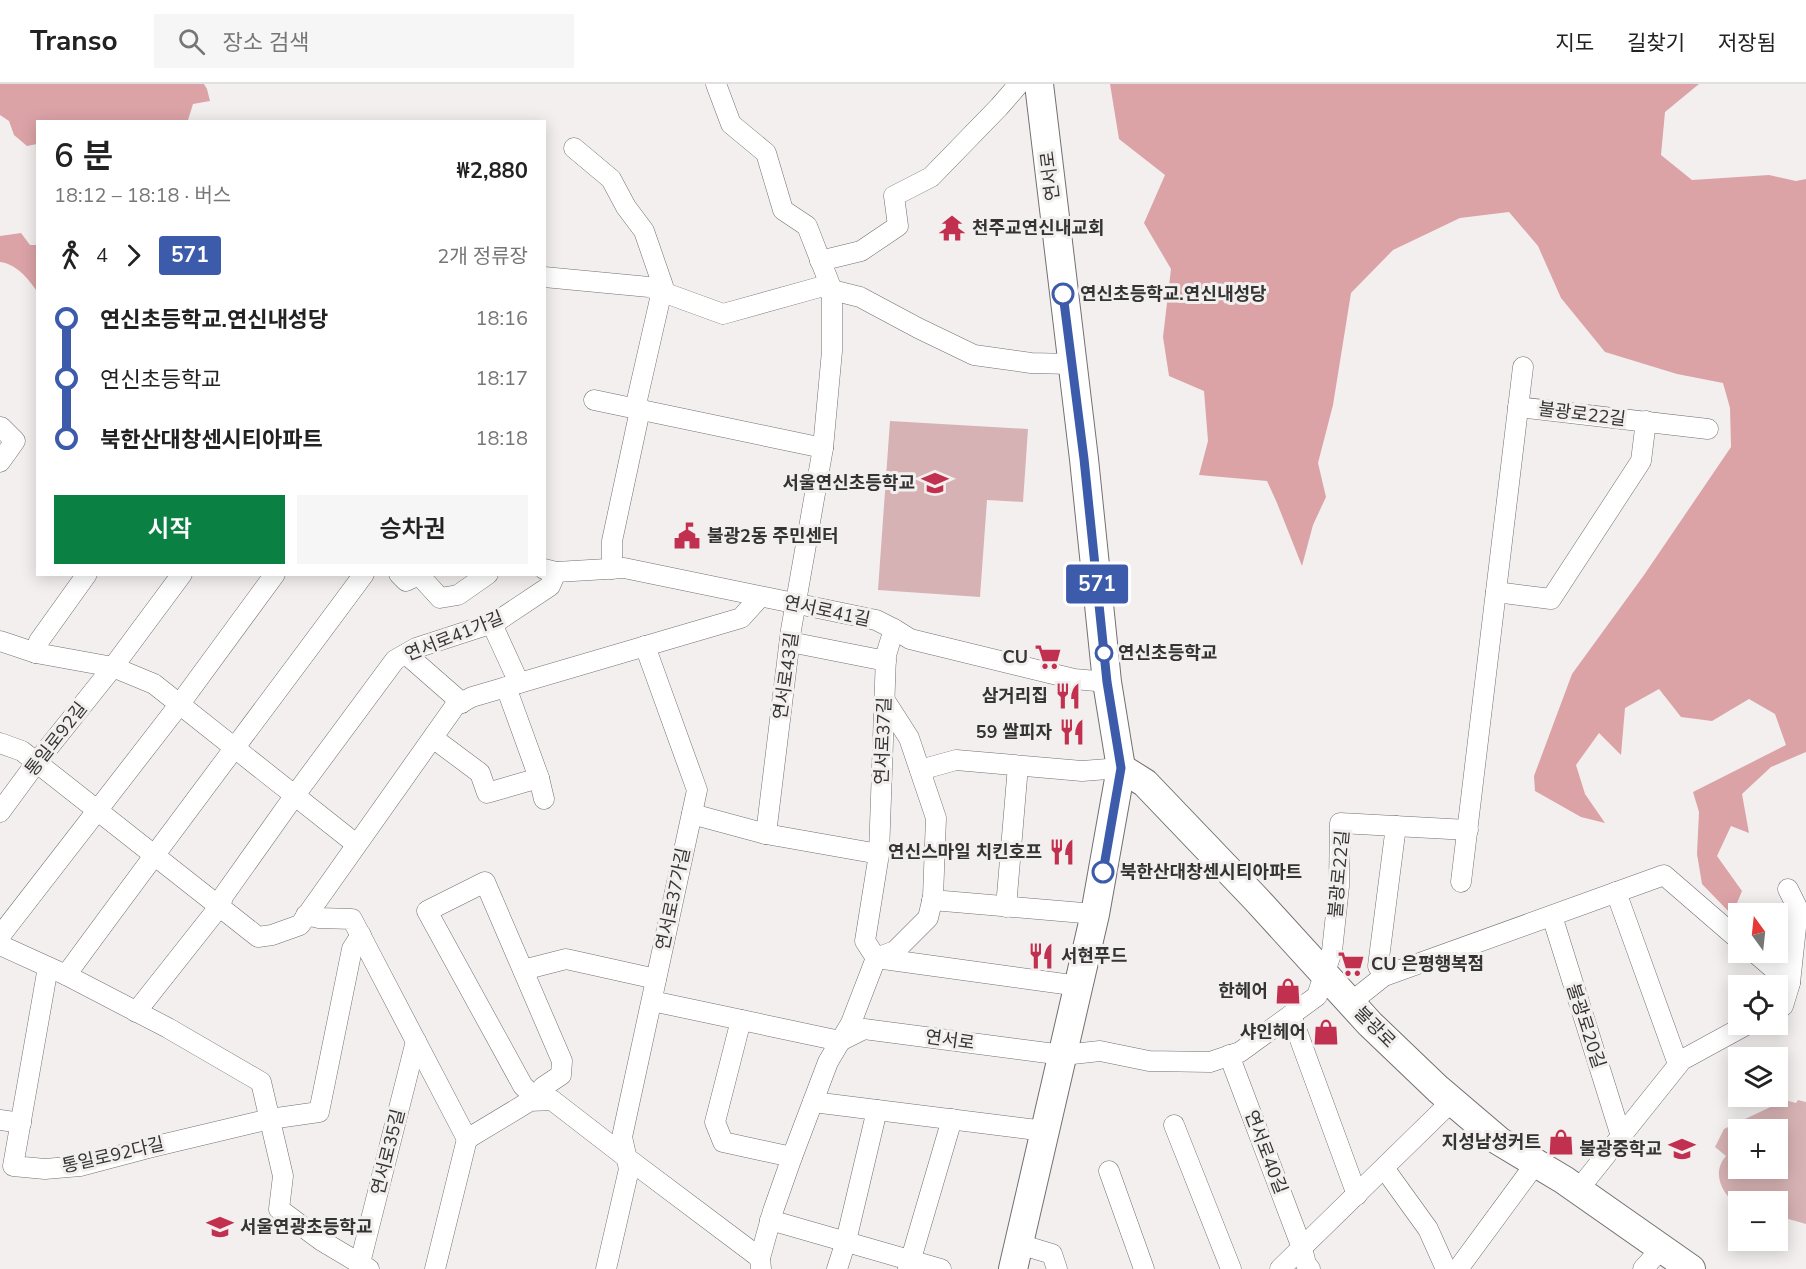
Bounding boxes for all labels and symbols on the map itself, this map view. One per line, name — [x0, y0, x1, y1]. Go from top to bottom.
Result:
street label: 연서로 — [1035, 150, 1065, 202]
temple icon: 천주교연신내교회 — [937, 213, 967, 243]
place label: 천주교연신내교회 — [972, 216, 1104, 240]
place label: 연신초등학교.연신내성당 — [1080, 282, 1267, 306]
marker: 연신초등학교.연신내성당 — [1052, 283, 1074, 305]
street label: 불광로22길 — [1537, 397, 1627, 431]
school or university icon: 서울연신초등학교 — [920, 468, 950, 498]
place label: 서울연신초등학교 — [783, 471, 915, 495]
public building icon: 불광2동 주민센터 — [672, 521, 702, 551]
place label: 불광2동 주민센터 — [707, 524, 839, 548]
line badge: 571 — [1062, 564, 1132, 604]
street label: 연서로41길 — [782, 590, 872, 632]
street label: 연서로41가길 — [401, 605, 507, 667]
street label: 연서로43길 — [768, 631, 804, 721]
place label: 연신초등학교 — [1118, 641, 1217, 665]
supermarket icon: CU — [1033, 642, 1063, 672]
marker: 연신초등학교 — [1095, 644, 1113, 662]
place label: CU — [1002, 645, 1028, 669]
restaurant icon: 삼거리집 — [1053, 681, 1083, 711]
place label: 삼거리집 — [982, 684, 1048, 708]
street label: 통일로92길 — [20, 697, 92, 781]
street label: 연서로37길 — [869, 697, 897, 785]
restaurant icon: 59 쌀피자 — [1057, 717, 1087, 747]
place label: 59 쌀피자 — [976, 720, 1052, 744]
street label: 불광로22길 — [1323, 829, 1355, 919]
restaurant icon: 연신스마일 치킨호프 — [1047, 837, 1077, 867]
place label: 연신스마일 치킨호프 — [888, 840, 1042, 864]
street label: 연서로37가길 — [650, 845, 696, 953]
place label: 북한산대창센시티아파트 — [1120, 860, 1302, 884]
marker: 북한산대창센시티아파트 — [1092, 861, 1114, 883]
north arrow — [1728, 903, 1788, 963]
restaurant icon: 서현푸드 — [1026, 941, 1056, 971]
place label: 서현푸드 — [1061, 944, 1127, 968]
supermarket icon: CU 은평행복점 — [1336, 949, 1366, 979]
place label: CU 은평행복점 — [1371, 952, 1484, 976]
shop icon: 한헤어 — [1273, 976, 1303, 1006]
place label: 한헤어 — [1218, 979, 1268, 1003]
street label: 불광로20길 — [1561, 981, 1611, 1071]
street label: 불광로 — [1349, 1001, 1401, 1053]
shop icon: 샤인헤어 — [1311, 1017, 1341, 1047]
place label: 샤인헤어 — [1240, 1020, 1306, 1044]
street label: 연서로 — [924, 1025, 976, 1055]
street label: 연서로35길 — [366, 1106, 410, 1198]
street label: 연서로40길 — [1239, 1107, 1293, 1197]
shop icon: 지성남성커트 — [1546, 1127, 1576, 1157]
place label: 지성남성커트 — [1442, 1130, 1541, 1154]
street label: 통일로92다길 — [59, 1132, 167, 1178]
school or university icon: 불광중학교 — [1667, 1134, 1697, 1164]
place label: 불광중학교 — [1579, 1137, 1662, 1161]
school or university icon: 서울연광초등학교 — [205, 1212, 235, 1242]
place label: 서울연광초등학교 — [240, 1215, 372, 1239]

